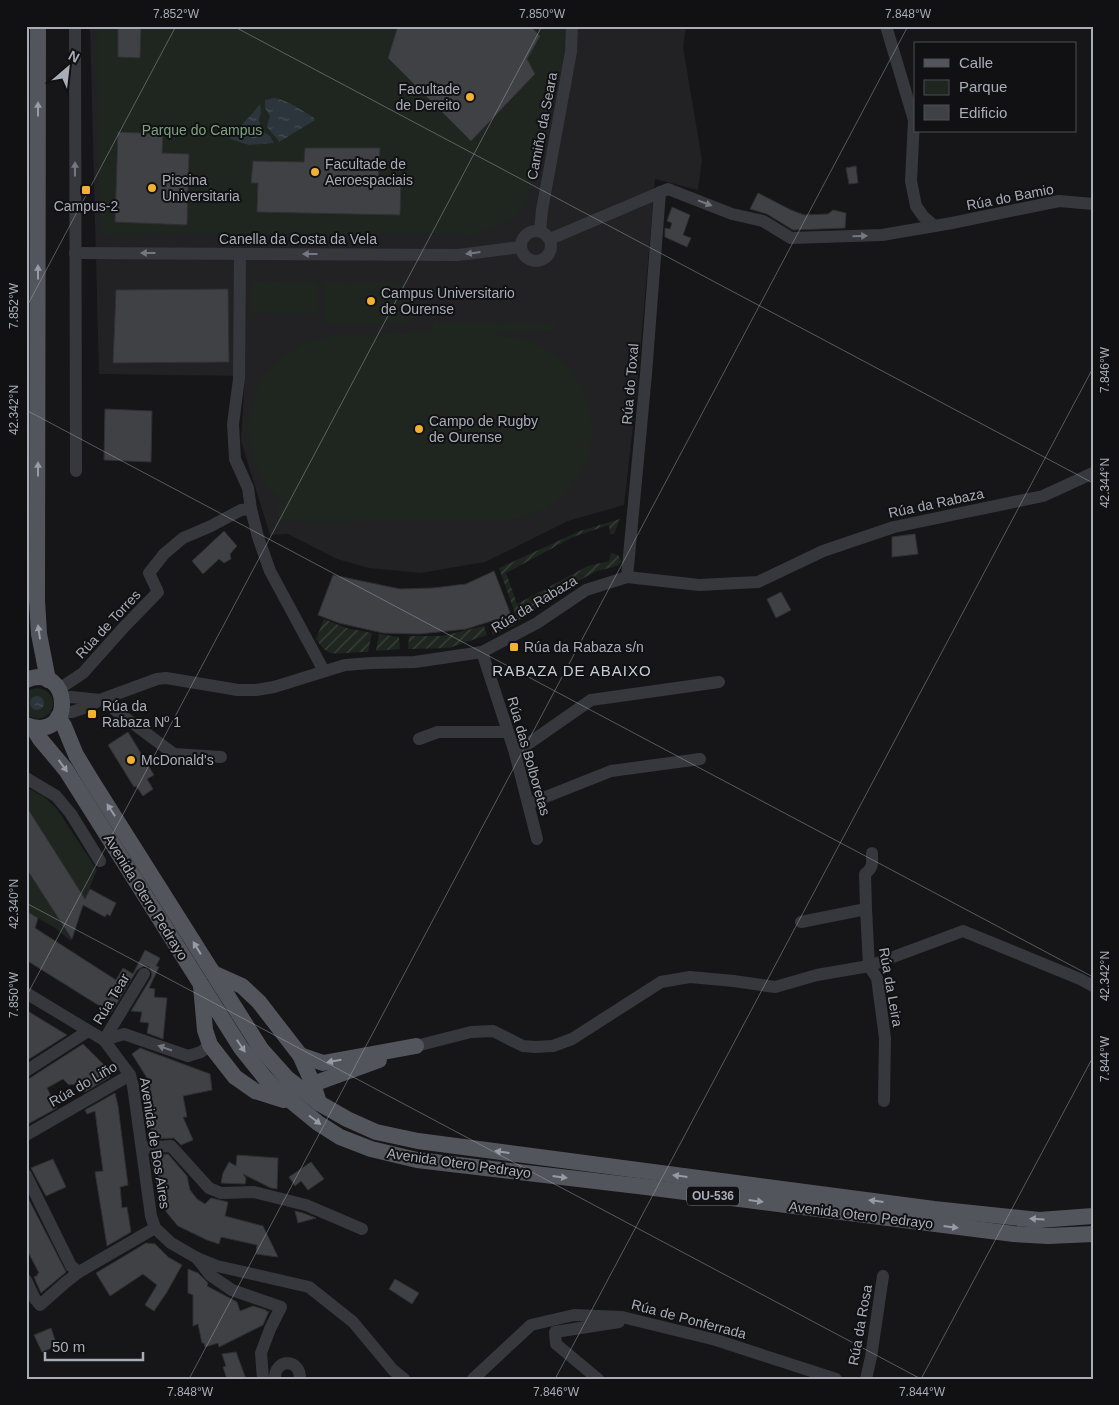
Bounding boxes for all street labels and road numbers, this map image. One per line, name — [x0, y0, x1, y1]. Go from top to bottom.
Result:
street label: Camiño da Seara — [524, 71, 560, 181]
street label: Rúa do Bamio — [965, 181, 1055, 213]
street label: Canella da Costa da Vela — [219, 231, 377, 247]
street label: Rúa do Toxal — [618, 343, 642, 425]
street label: Rúa da Rabaza — [887, 485, 985, 521]
street label: Rúa da Rabaza — [488, 572, 580, 636]
street label: Rúa de Torres — [72, 586, 144, 662]
street label: Rúa das Bolboretas — [504, 695, 554, 817]
street label: Avenida Otero Pedrayo — [101, 831, 191, 963]
street label: Rúa da Leira — [876, 946, 906, 1028]
street label: Rúa Tear — [90, 970, 133, 1027]
street label: Rúa do Liño — [46, 1058, 120, 1110]
street label: Avenida de Bos Aires — [137, 1076, 173, 1210]
street label: Avenida Otero Pedrayo — [386, 1145, 532, 1181]
road number: OU-536 — [687, 1186, 739, 1206]
street label: Avenida Otero Pedrayo — [788, 1198, 934, 1232]
street label: Rúa da Rosa — [845, 1283, 875, 1367]
street label: Rúa de Ponferrada — [630, 1296, 748, 1342]

